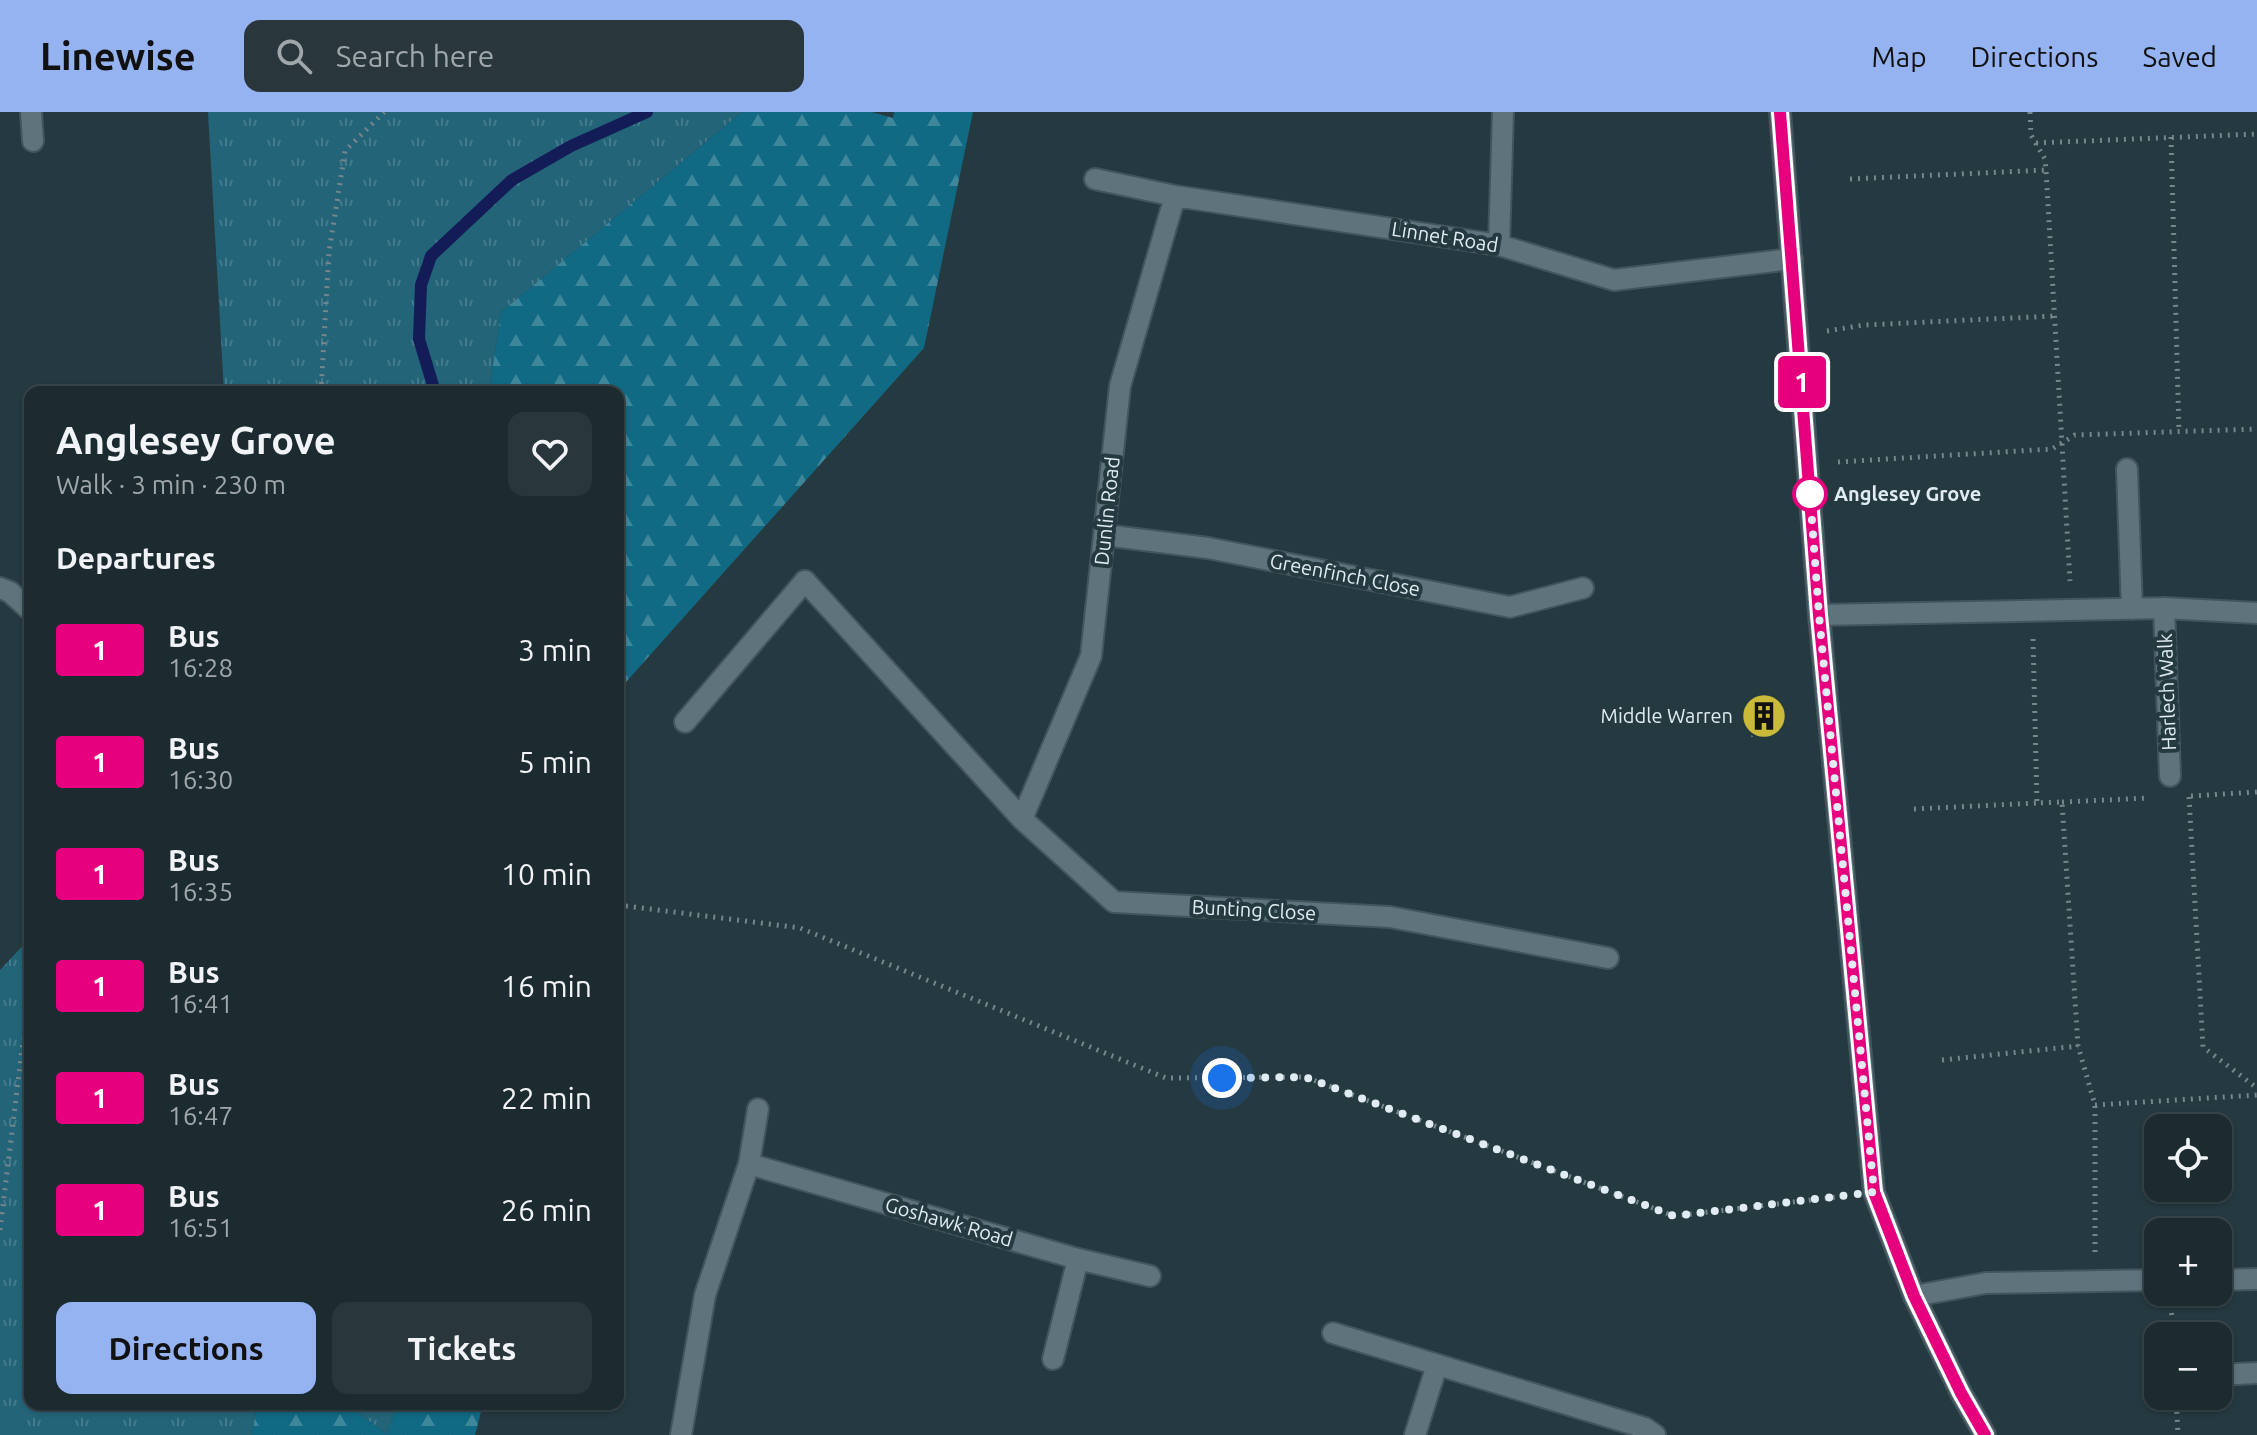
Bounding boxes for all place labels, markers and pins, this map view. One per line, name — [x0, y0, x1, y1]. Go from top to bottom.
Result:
marker: Anglesey Grove — [1793, 477, 1827, 511]
place label: Anglesey Grove — [1834, 482, 1981, 505]
building icon: Middle Warren — [1740, 692, 1788, 740]
place label: Middle Warren — [1601, 704, 1733, 727]

